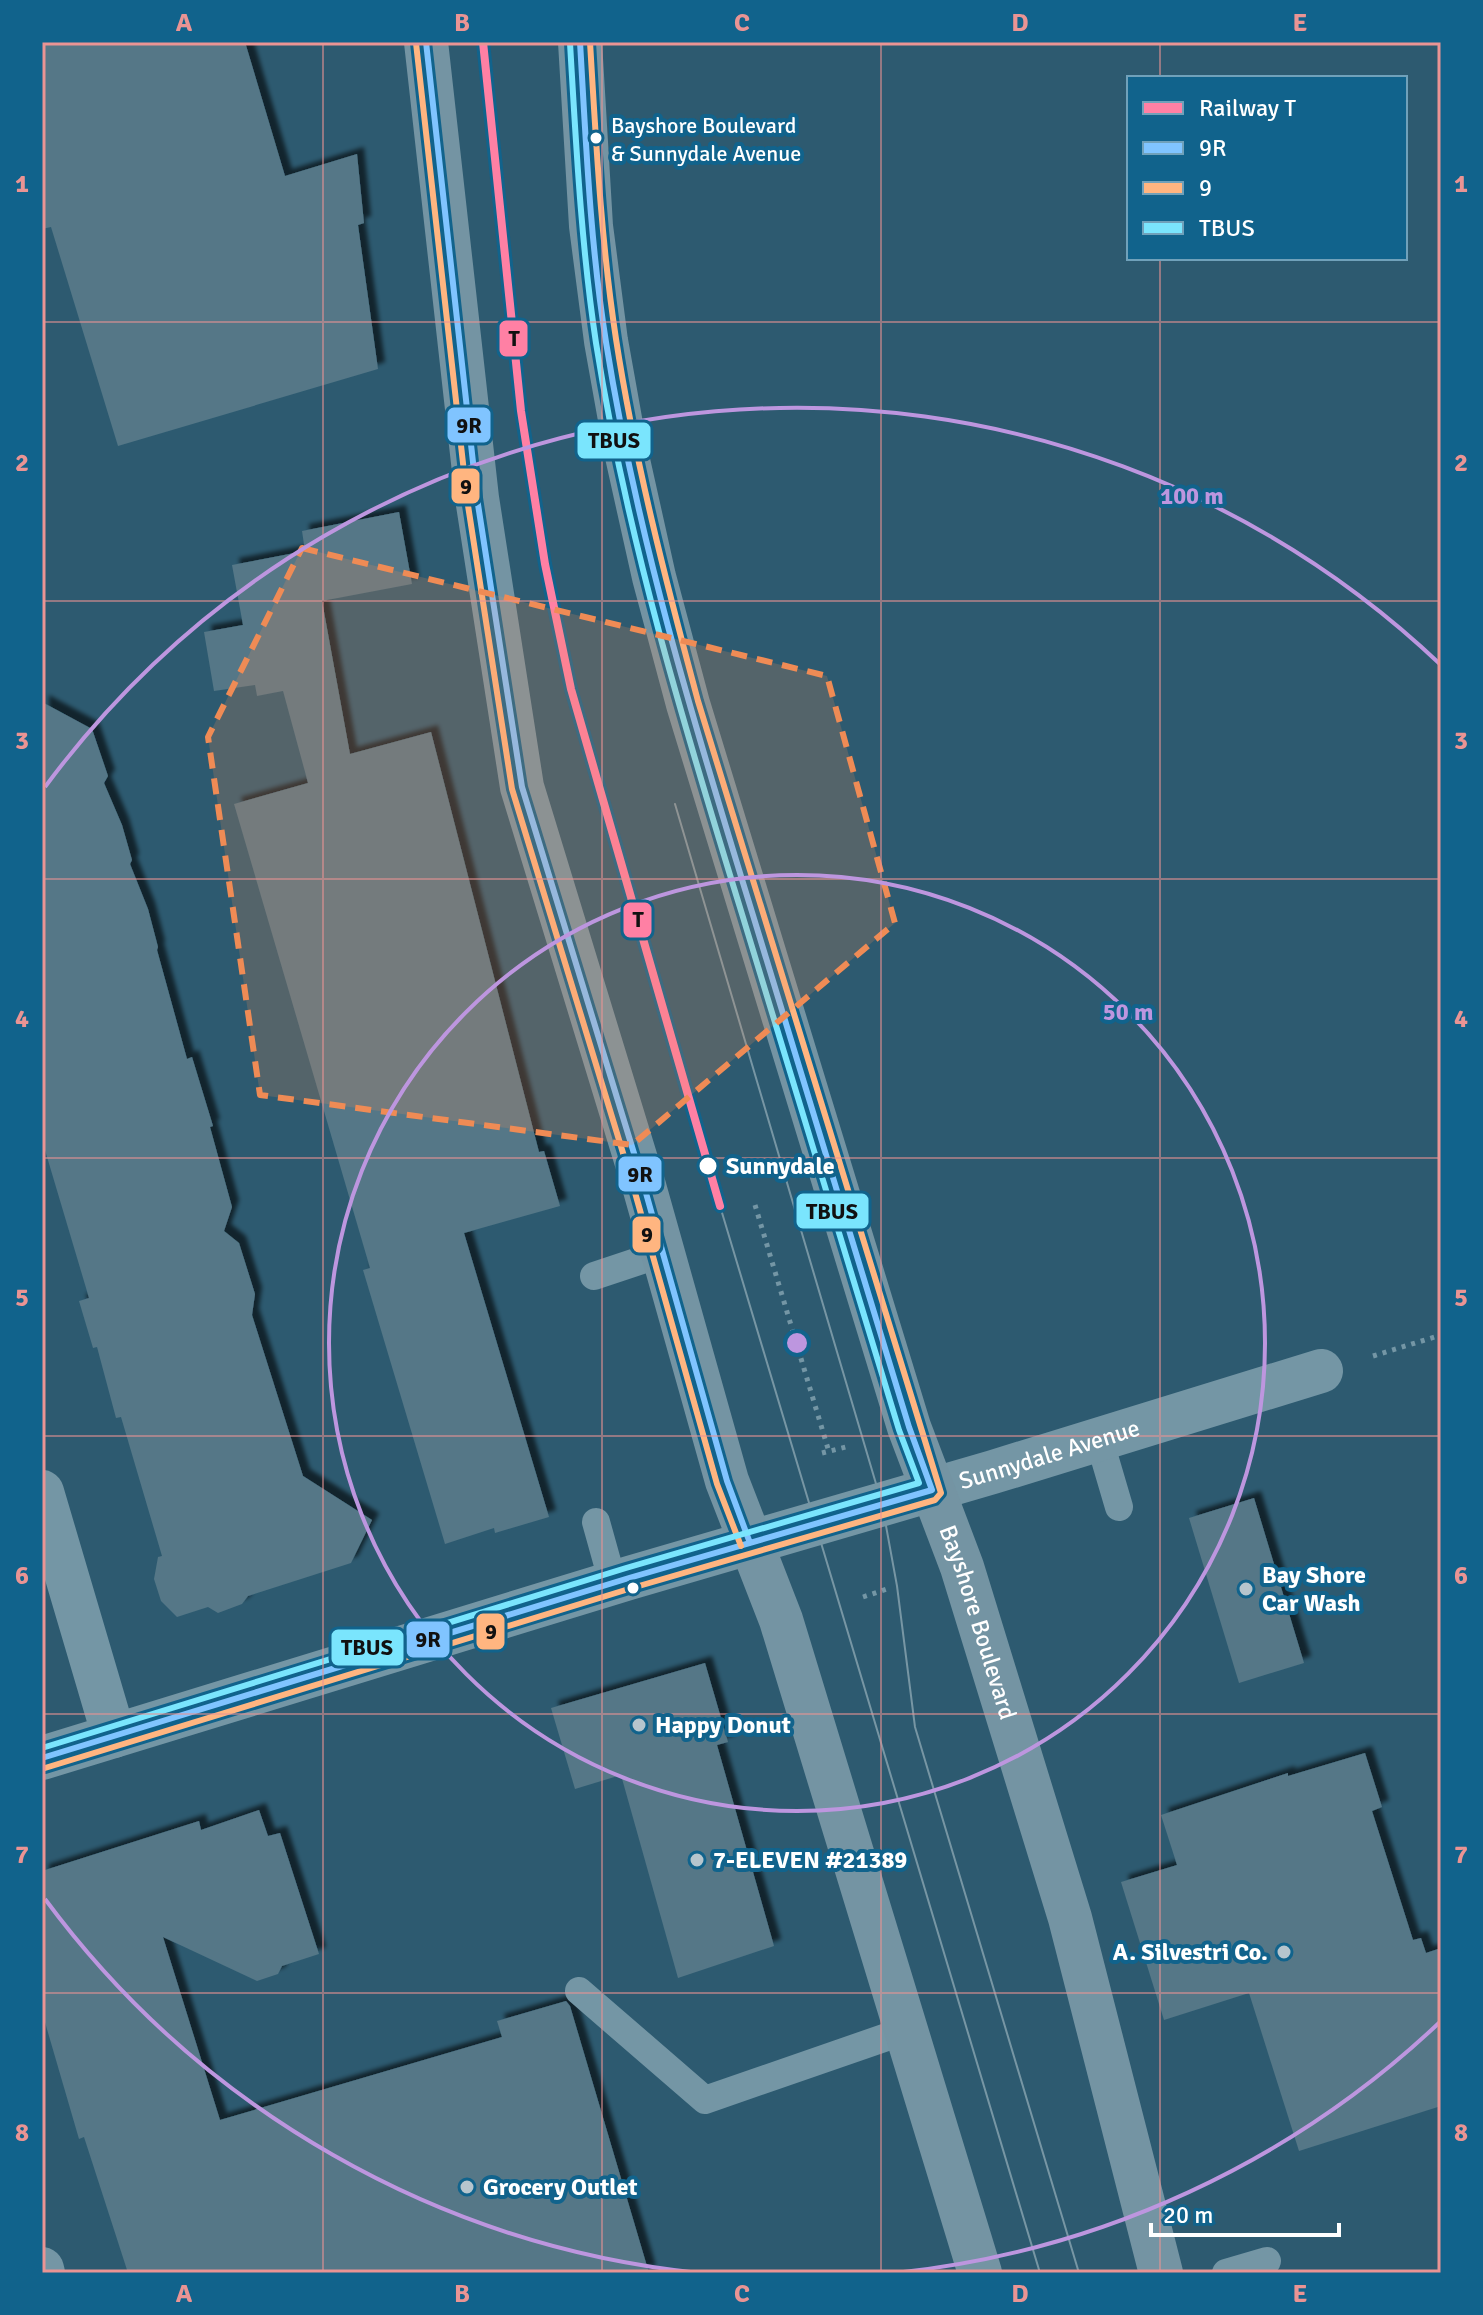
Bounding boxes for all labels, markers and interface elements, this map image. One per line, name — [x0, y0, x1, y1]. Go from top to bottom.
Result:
text: A — [176, 7, 193, 39]
text: B — [454, 7, 470, 39]
text: C — [734, 7, 750, 39]
text: D — [1011, 7, 1029, 39]
text: E — [1293, 7, 1307, 39]
legend — [1127, 76, 1407, 260]
text: Railway T — [1199, 93, 1296, 123]
place label: Bayshore Boulevard & Sunnydale Avenue — [611, 112, 801, 167]
marker: Bayshore Boulevard & Sunnydale Avenue — [588, 130, 604, 146]
text: 9R — [1199, 133, 1226, 163]
text: 1 — [15, 168, 29, 200]
text: 1 — [1454, 168, 1468, 200]
text: 9 — [1199, 173, 1212, 203]
text: TBUS — [1199, 213, 1255, 243]
line badge: T — [498, 319, 529, 358]
text: T — [508, 325, 520, 352]
line badge: 9R — [446, 406, 492, 444]
text: 9R — [456, 412, 482, 439]
line badge: TBUS — [576, 421, 652, 460]
text: TBUS — [588, 427, 640, 454]
text: 2 — [15, 447, 29, 479]
text: 2 — [1454, 447, 1468, 479]
line badge: 9 — [450, 467, 481, 505]
text: 9 — [460, 473, 472, 500]
text: 100 m — [1160, 481, 1224, 511]
text: 3 — [15, 725, 29, 757]
text: 3 — [1454, 725, 1468, 757]
line badge: T — [622, 901, 653, 939]
text: T — [632, 906, 644, 933]
text: 50 m — [1103, 997, 1153, 1027]
text: 4 — [15, 1003, 29, 1035]
text: 4 — [1454, 1003, 1468, 1035]
place label: Sunnydale — [726, 1151, 835, 1181]
line badge: 9R — [617, 1155, 663, 1193]
marker: Sunnydale — [697, 1155, 719, 1177]
text: 9R — [627, 1161, 653, 1188]
line badge: TBUS — [795, 1192, 870, 1230]
text: TBUS — [806, 1198, 858, 1225]
line badge: 9 — [631, 1215, 662, 1254]
text: 9 — [641, 1221, 653, 1248]
text: 5 — [15, 1282, 29, 1314]
text: 5 — [1454, 1282, 1468, 1314]
centre of rings — [783, 1329, 811, 1357]
street label: Sunnydale Avenue — [955, 1413, 1143, 1496]
street label: Bayshore Boulevard — [933, 1521, 1023, 1723]
text: 6 — [15, 1560, 29, 1592]
place label: Bay Shore Car Wash — [1262, 1560, 1366, 1618]
text: 6 — [1454, 1560, 1468, 1592]
unlabelled marker — [625, 1580, 641, 1596]
marker: Bay Shore Car Wash — [1237, 1580, 1255, 1598]
line badge: 9 — [475, 1612, 506, 1651]
text: 9 — [485, 1618, 497, 1645]
line badge: 9R — [405, 1620, 451, 1659]
text: 9R — [415, 1626, 441, 1653]
line badge: TBUS — [330, 1628, 405, 1667]
text: TBUS — [341, 1634, 393, 1661]
place label: Happy Donut — [655, 1710, 791, 1740]
marker: Happy Donut — [630, 1716, 648, 1734]
text: 7 — [15, 1839, 29, 1871]
text: 7 — [1454, 1839, 1468, 1871]
place label: 7-ELEVEN #21389 — [713, 1845, 907, 1875]
marker: 7-ELEVEN #21389 — [688, 1851, 706, 1869]
place label: A. Silvestri Co. — [1113, 1937, 1268, 1967]
marker: A. Silvestri Co. — [1275, 1943, 1293, 1961]
text: 8 — [15, 2117, 29, 2149]
text: 8 — [1454, 2117, 1468, 2149]
place label: Grocery Outlet — [483, 2172, 637, 2202]
marker: Grocery Outlet — [458, 2178, 476, 2196]
scale bar — [1151, 2187, 1339, 2237]
text: 20 m — [1163, 2200, 1213, 2230]
text: A — [176, 2278, 193, 2310]
text: B — [454, 2278, 470, 2310]
text: C — [734, 2278, 750, 2310]
text: D — [1011, 2278, 1029, 2310]
text: E — [1293, 2278, 1307, 2310]

